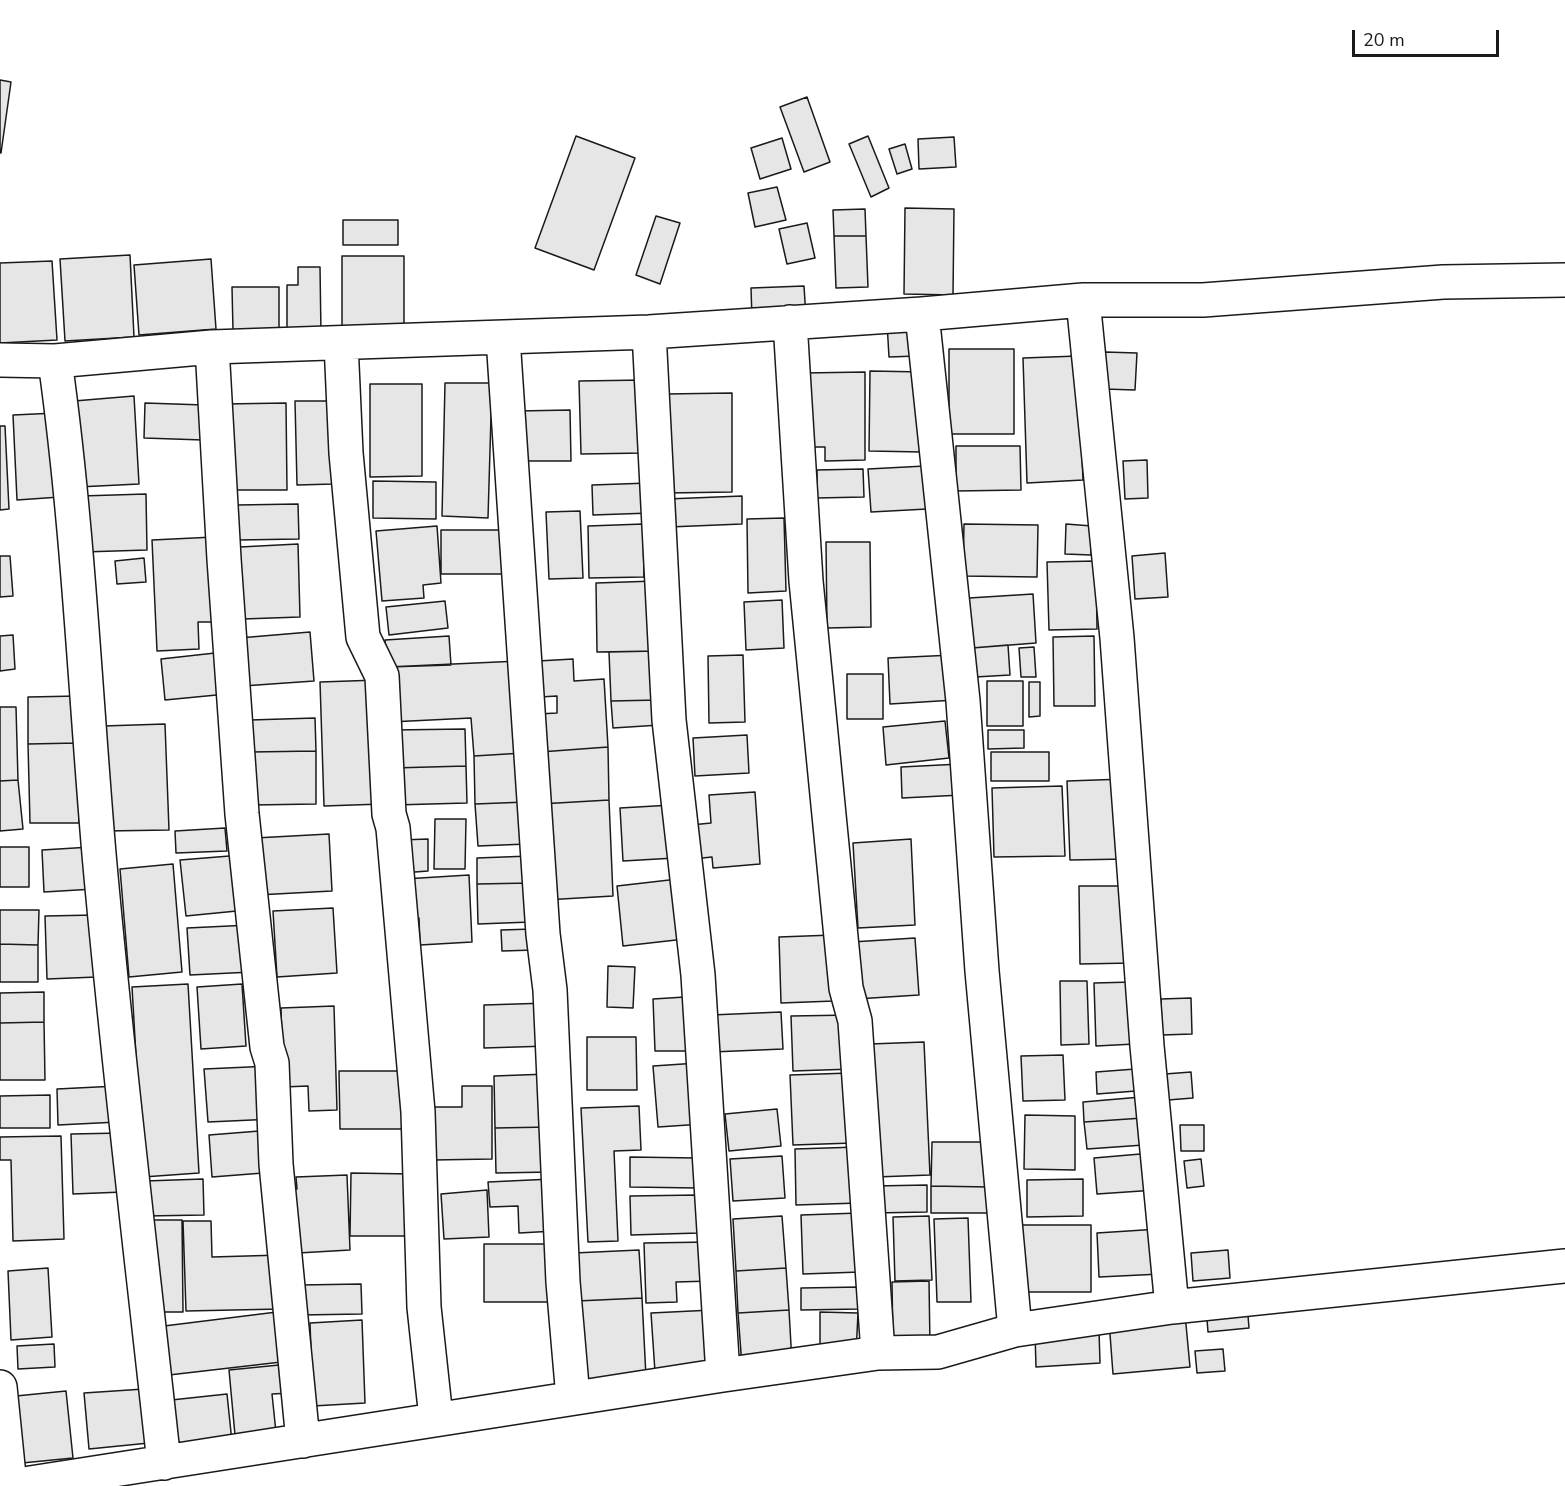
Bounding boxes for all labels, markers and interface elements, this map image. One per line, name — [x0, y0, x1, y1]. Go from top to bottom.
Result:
scale bar — [1355, 18, 1502, 56]
text: 20 m — [1363, 28, 1405, 52]

